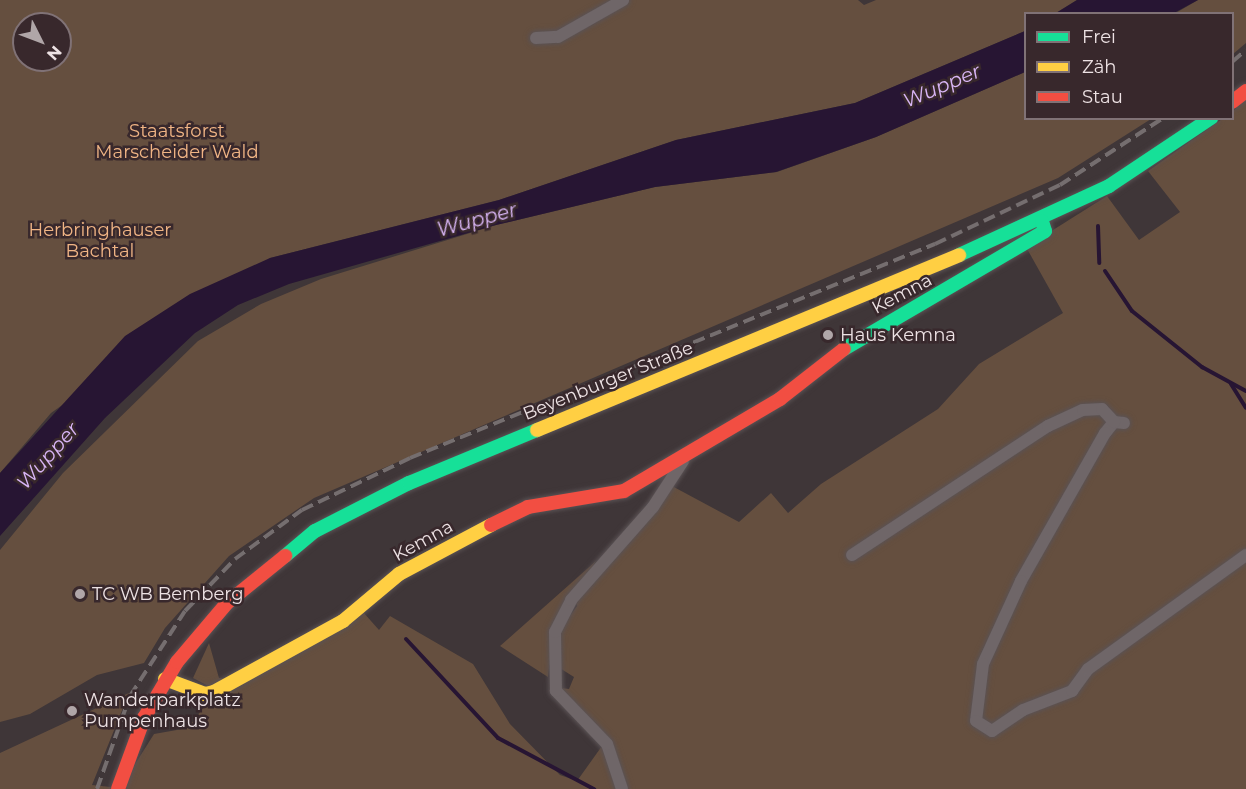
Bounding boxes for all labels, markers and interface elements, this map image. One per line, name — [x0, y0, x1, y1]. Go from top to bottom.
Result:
north arrow — [12, 12, 72, 72]
legend — [1024, 12, 1234, 120]
text: Frei — [1082, 26, 1116, 48]
text: N — [43, 42, 66, 64]
text: Zäh — [1082, 56, 1117, 78]
water label: Wupper — [900, 59, 984, 113]
text: Stau — [1082, 86, 1123, 108]
park label: Staatsforst Marscheider Wald — [95, 121, 259, 164]
water label: Wupper — [434, 198, 520, 242]
park label: Herbringhauser Bachtal — [29, 220, 171, 262]
street label: Kemna — [868, 269, 936, 319]
place label: Haus Kemna — [840, 324, 956, 346]
marker: Haus Kemna — [821, 328, 835, 342]
street label: Beyenburger Straße — [520, 337, 696, 425]
water label: Wupper — [12, 418, 84, 494]
street label: Kemna — [389, 516, 457, 566]
place label: TC WB Bemberg — [92, 583, 244, 605]
marker: TC WB Bemberg — [73, 587, 87, 601]
place label: Wanderparkplatz Pumpenhaus — [84, 690, 241, 732]
marker: Wanderparkplatz Pumpenhaus — [65, 704, 79, 718]

